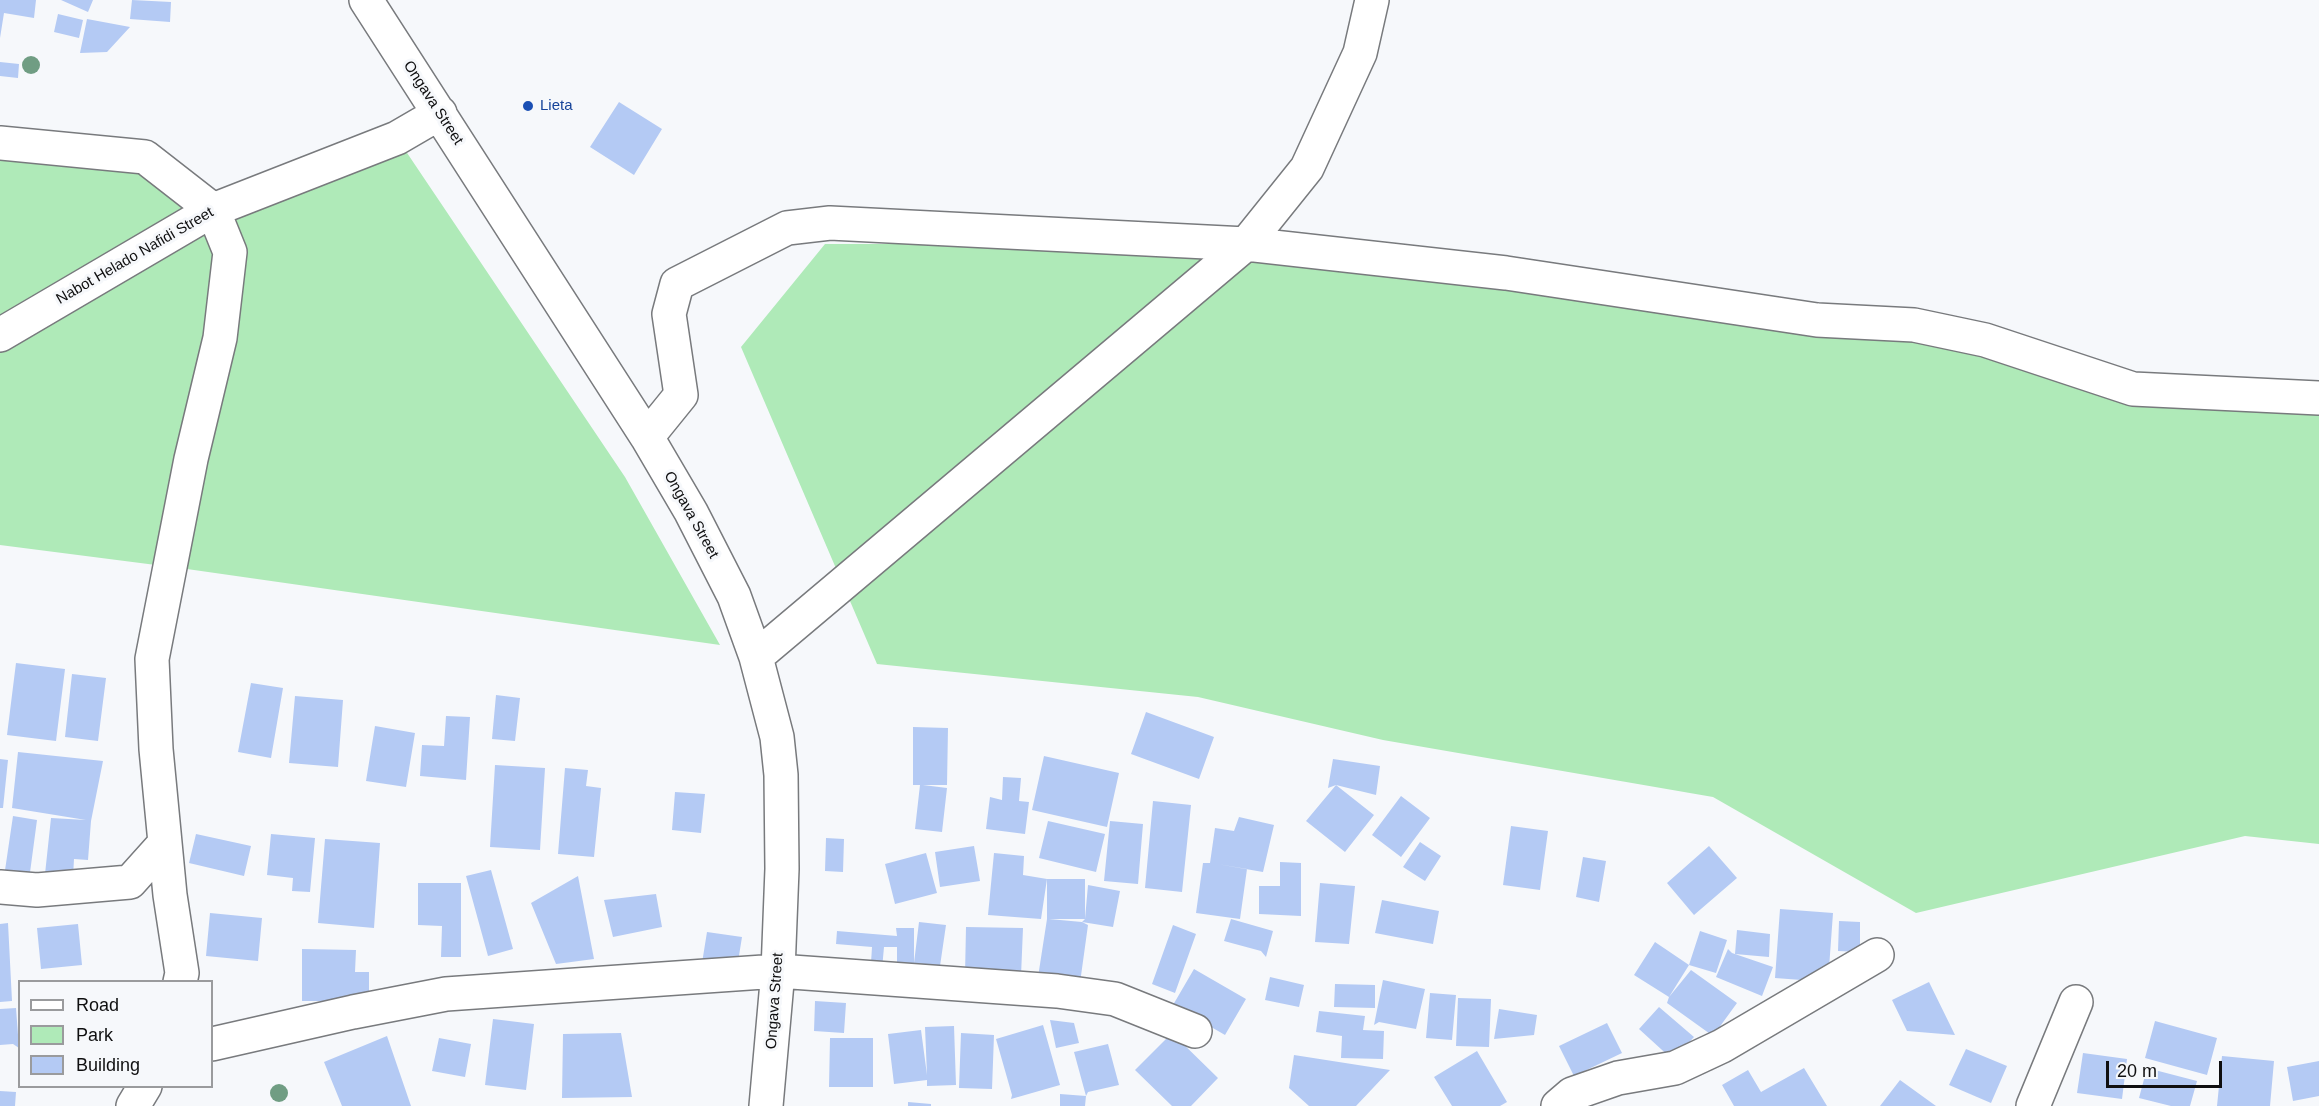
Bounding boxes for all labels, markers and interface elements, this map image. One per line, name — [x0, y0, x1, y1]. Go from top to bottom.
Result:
street label: Ongava Street — [399, 58, 467, 148]
place label: Lieta — [540, 97, 573, 115]
marker: Lieta — [521, 99, 535, 113]
street label: Nabot Helado Nafidi Street — [53, 204, 217, 308]
street label: Ongava Street — [660, 468, 722, 562]
street label: Ongava Street — [763, 952, 787, 1050]
legend — [18, 980, 213, 1088]
text: Road — [76, 995, 119, 1015]
text: Park — [76, 1025, 113, 1045]
scale bar — [2109, 1049, 2224, 1087]
text: Building — [76, 1055, 140, 1075]
text: 20 m — [2117, 1061, 2157, 1081]

